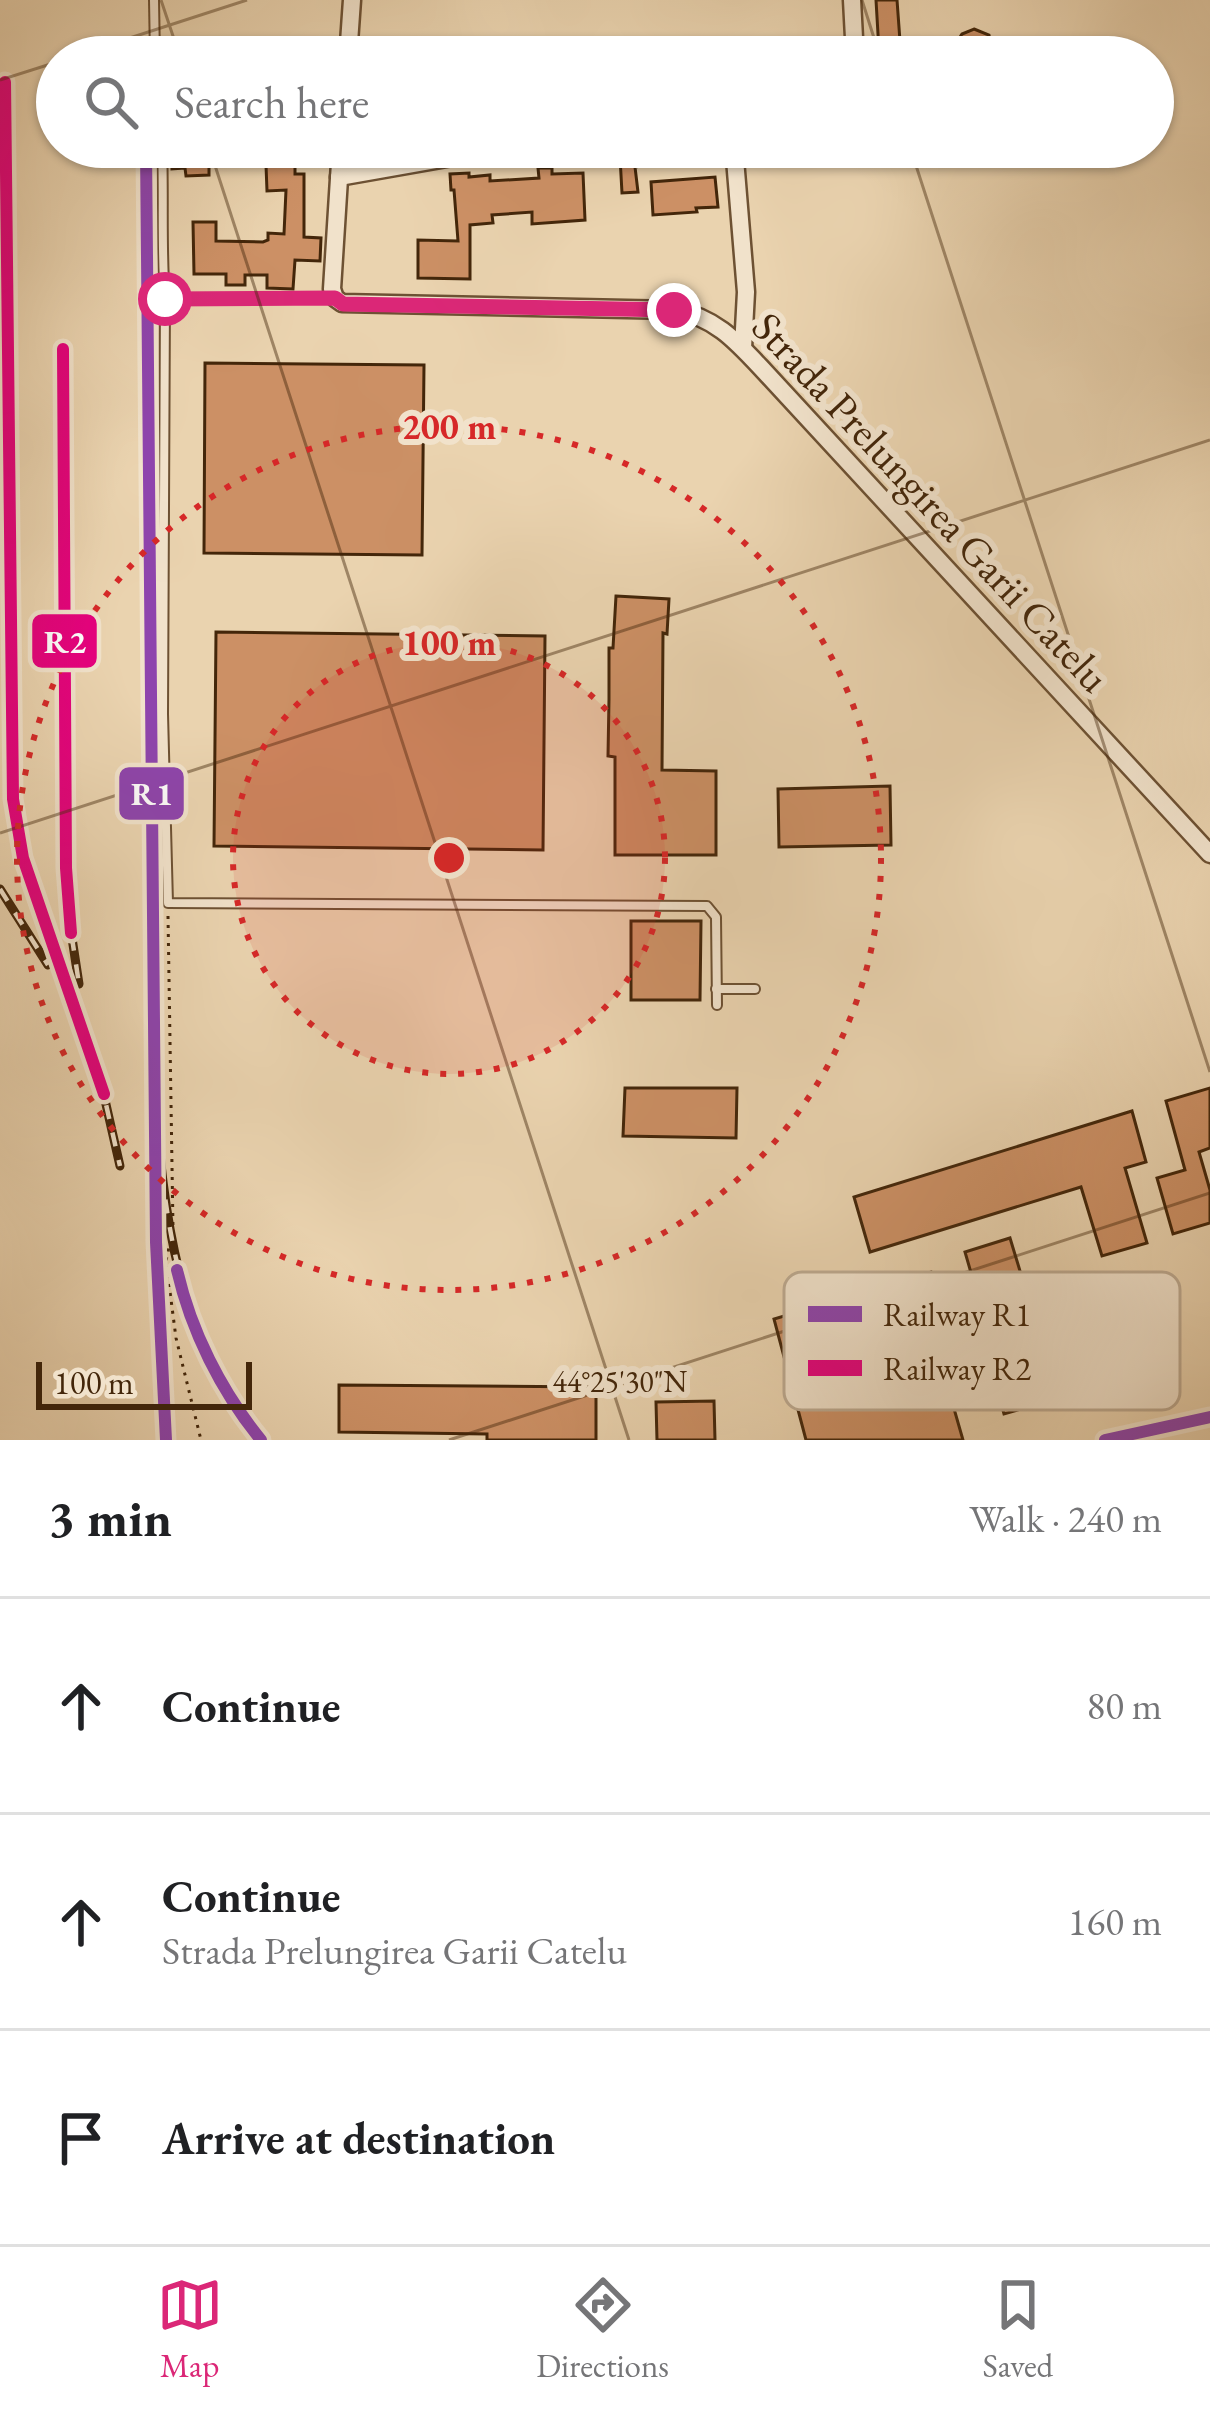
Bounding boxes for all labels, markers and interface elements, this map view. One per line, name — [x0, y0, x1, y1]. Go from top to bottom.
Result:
search box — [36, 36, 1174, 168]
icon: search — [78, 69, 144, 135]
text: Search here — [174, 73, 369, 131]
route start — [138, 272, 192, 326]
route end — [647, 283, 701, 337]
street label: Strada Prelungirea Garii Catelu — [740, 300, 1122, 704]
text: 200 m — [402, 403, 496, 450]
line badge: R2 — [30, 612, 99, 670]
text: 100 m — [402, 619, 496, 666]
text: R2 — [44, 620, 87, 663]
line badge: R1 — [117, 765, 186, 822]
text: R1 — [131, 772, 173, 815]
centre of rings — [428, 837, 470, 879]
legend — [784, 1272, 1180, 1410]
text: Railway R1 — [883, 1293, 1031, 1336]
text: Railway R2 — [883, 1347, 1031, 1390]
scale bar — [36, 1356, 252, 1409]
text: 100 m — [54, 1361, 134, 1404]
text: 44°25'30"N — [553, 1362, 688, 1401]
text: 3 min — [48, 1485, 172, 1551]
text: Walk · 240 m — [969, 1493, 1162, 1544]
icon: ahead — [48, 1673, 114, 1739]
text: Continue — [162, 1677, 340, 1735]
text: 80 m — [1086, 1680, 1162, 1731]
text: Continue — [162, 1867, 340, 1925]
icon: ahead — [48, 1889, 114, 1955]
text: 160 m — [1068, 1896, 1162, 1947]
text: Strada Prelungirea Garii Catelu — [162, 1925, 627, 1976]
icon: arrive — [48, 2105, 114, 2171]
text: Arrive at destination — [162, 2109, 555, 2167]
tab: Map — [157, 2272, 223, 2387]
tab: Directions — [536, 2272, 669, 2387]
tab: Saved — [983, 2272, 1053, 2387]

